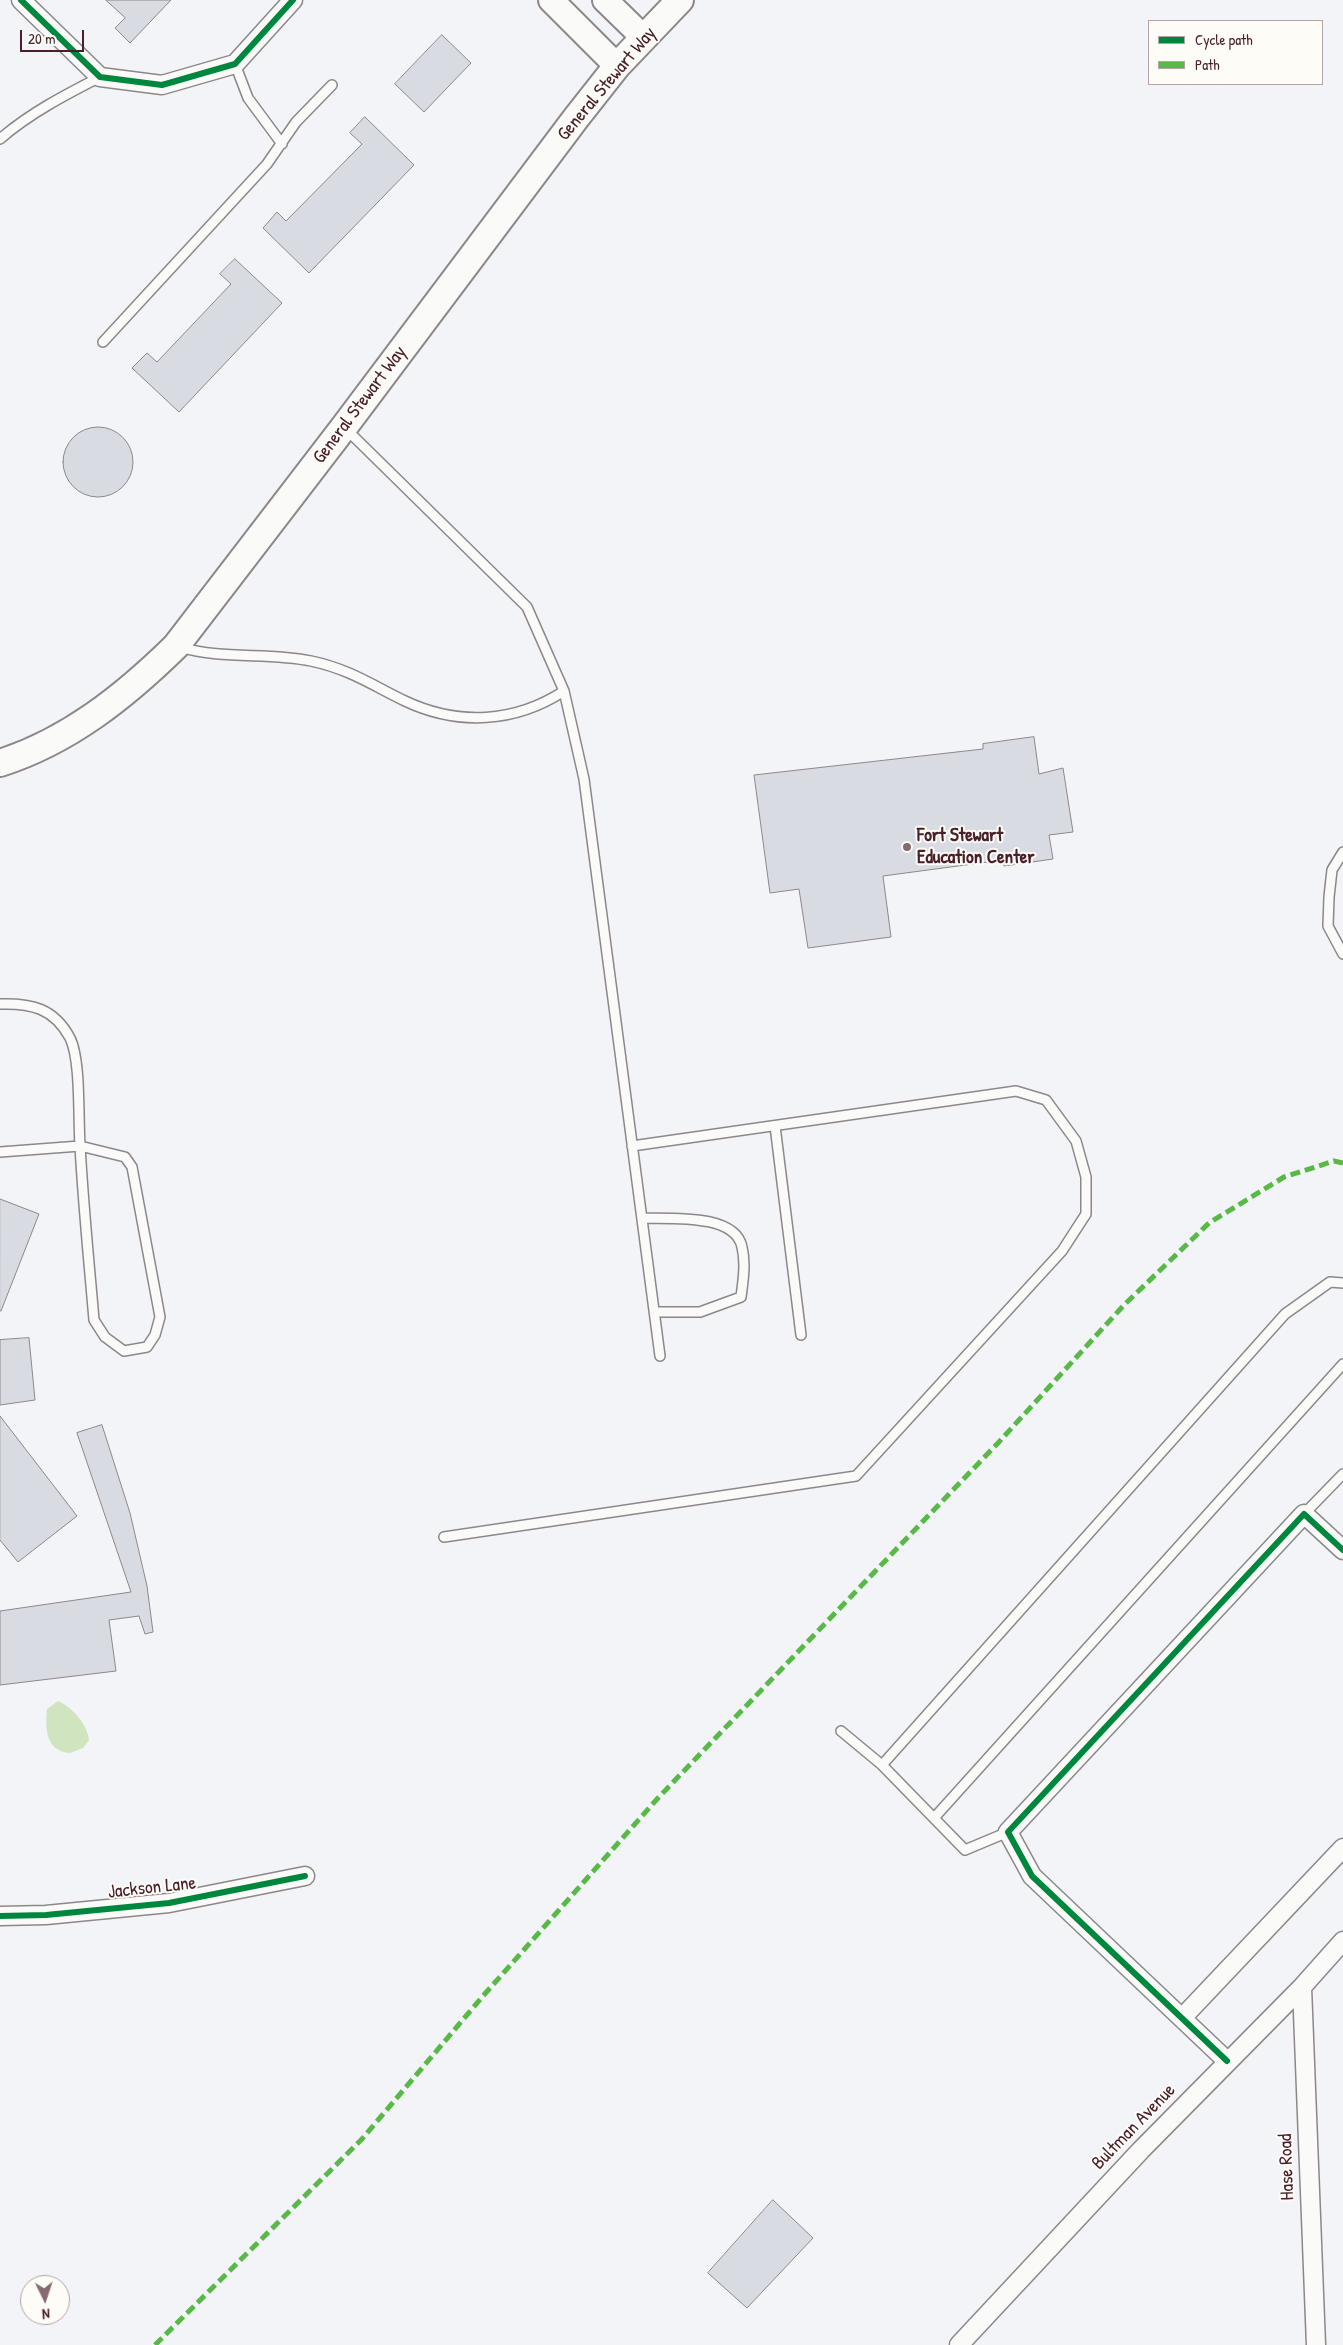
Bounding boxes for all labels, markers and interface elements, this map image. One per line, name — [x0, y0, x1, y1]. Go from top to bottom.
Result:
scale bar — [22, 20, 86, 52]
legend — [1148, 20, 1323, 85]
street label: General Stewart Way — [553, 22, 661, 146]
text: 20 m — [28, 28, 55, 49]
text: Cycle path — [1195, 29, 1253, 50]
text: Path — [1195, 54, 1220, 75]
street label: General Stewart Way — [308, 342, 412, 468]
place label: Fort Stewart Education Center — [917, 825, 1035, 869]
marker: Fort Stewart Education Center — [901, 841, 913, 853]
street label: Jackson Lane — [107, 1872, 197, 1904]
street label: Bultman Avenue — [1087, 2079, 1181, 2175]
street label: Hase Road — [1274, 2133, 1300, 2201]
north arrow — [20, 2275, 70, 2325]
text: N — [42, 2305, 50, 2324]

